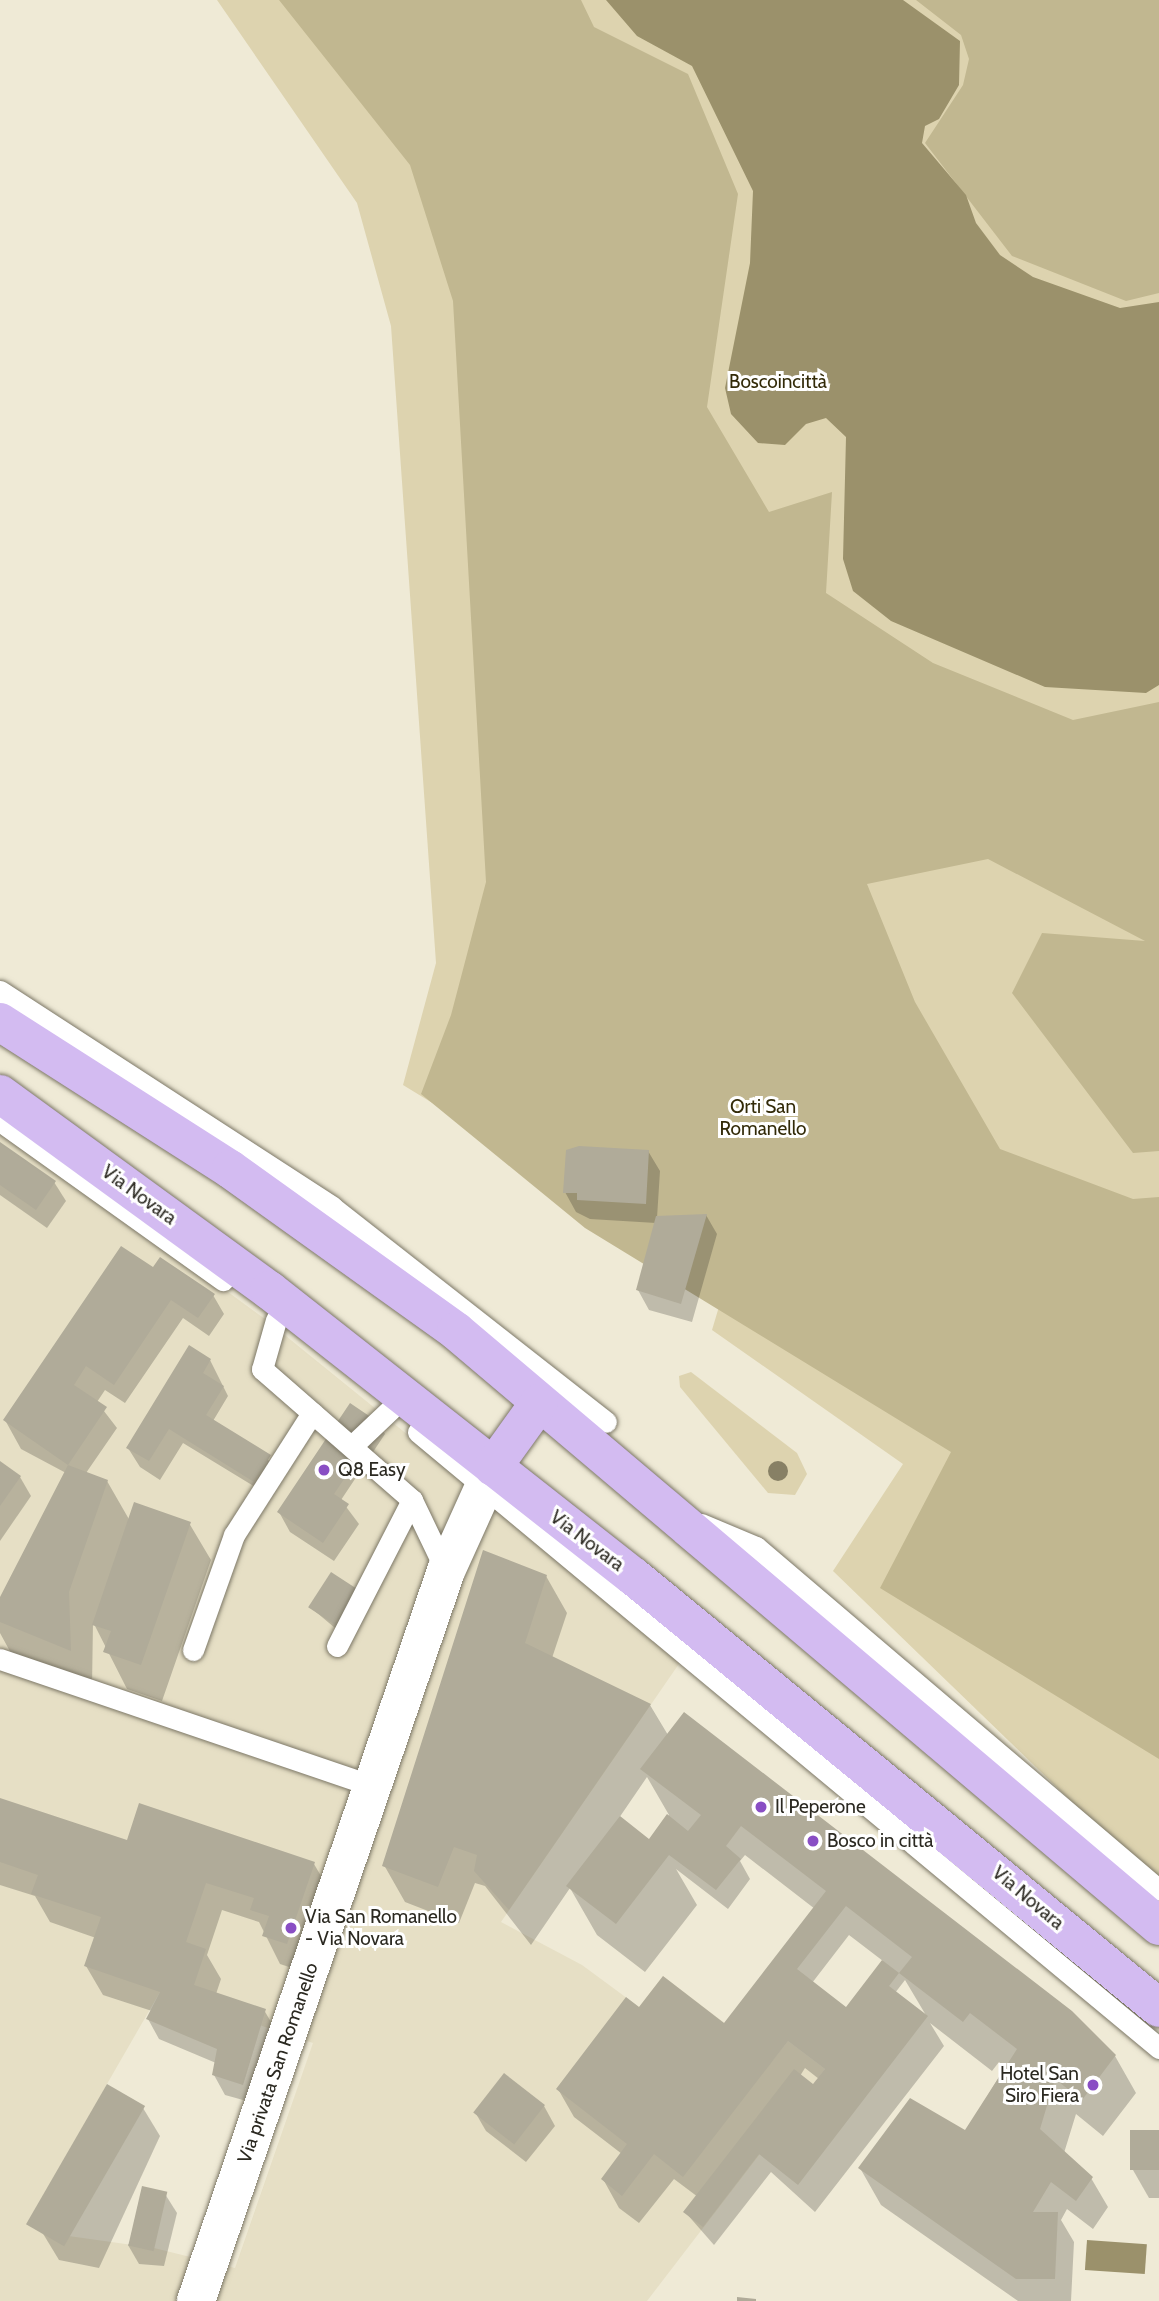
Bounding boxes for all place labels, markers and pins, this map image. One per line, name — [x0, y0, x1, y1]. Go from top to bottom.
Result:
place label: Q8 Easy — [338, 1459, 406, 1481]
marker: Q8 Easy — [316, 1462, 332, 1478]
place label: Il Peperone — [775, 1796, 866, 1818]
marker: Il Peperone — [753, 1799, 769, 1815]
place label: Bosco in città — [827, 1830, 933, 1852]
marker: Bosco in città — [805, 1833, 821, 1849]
place label: Via San Romanello - Via Novara — [305, 1906, 457, 1950]
marker: Via San Romanello - Via Novara — [283, 1920, 299, 1936]
place label: Hotel San Siro Fiera — [1000, 2063, 1079, 2107]
marker: Hotel San Siro Fiera — [1085, 2077, 1101, 2093]

